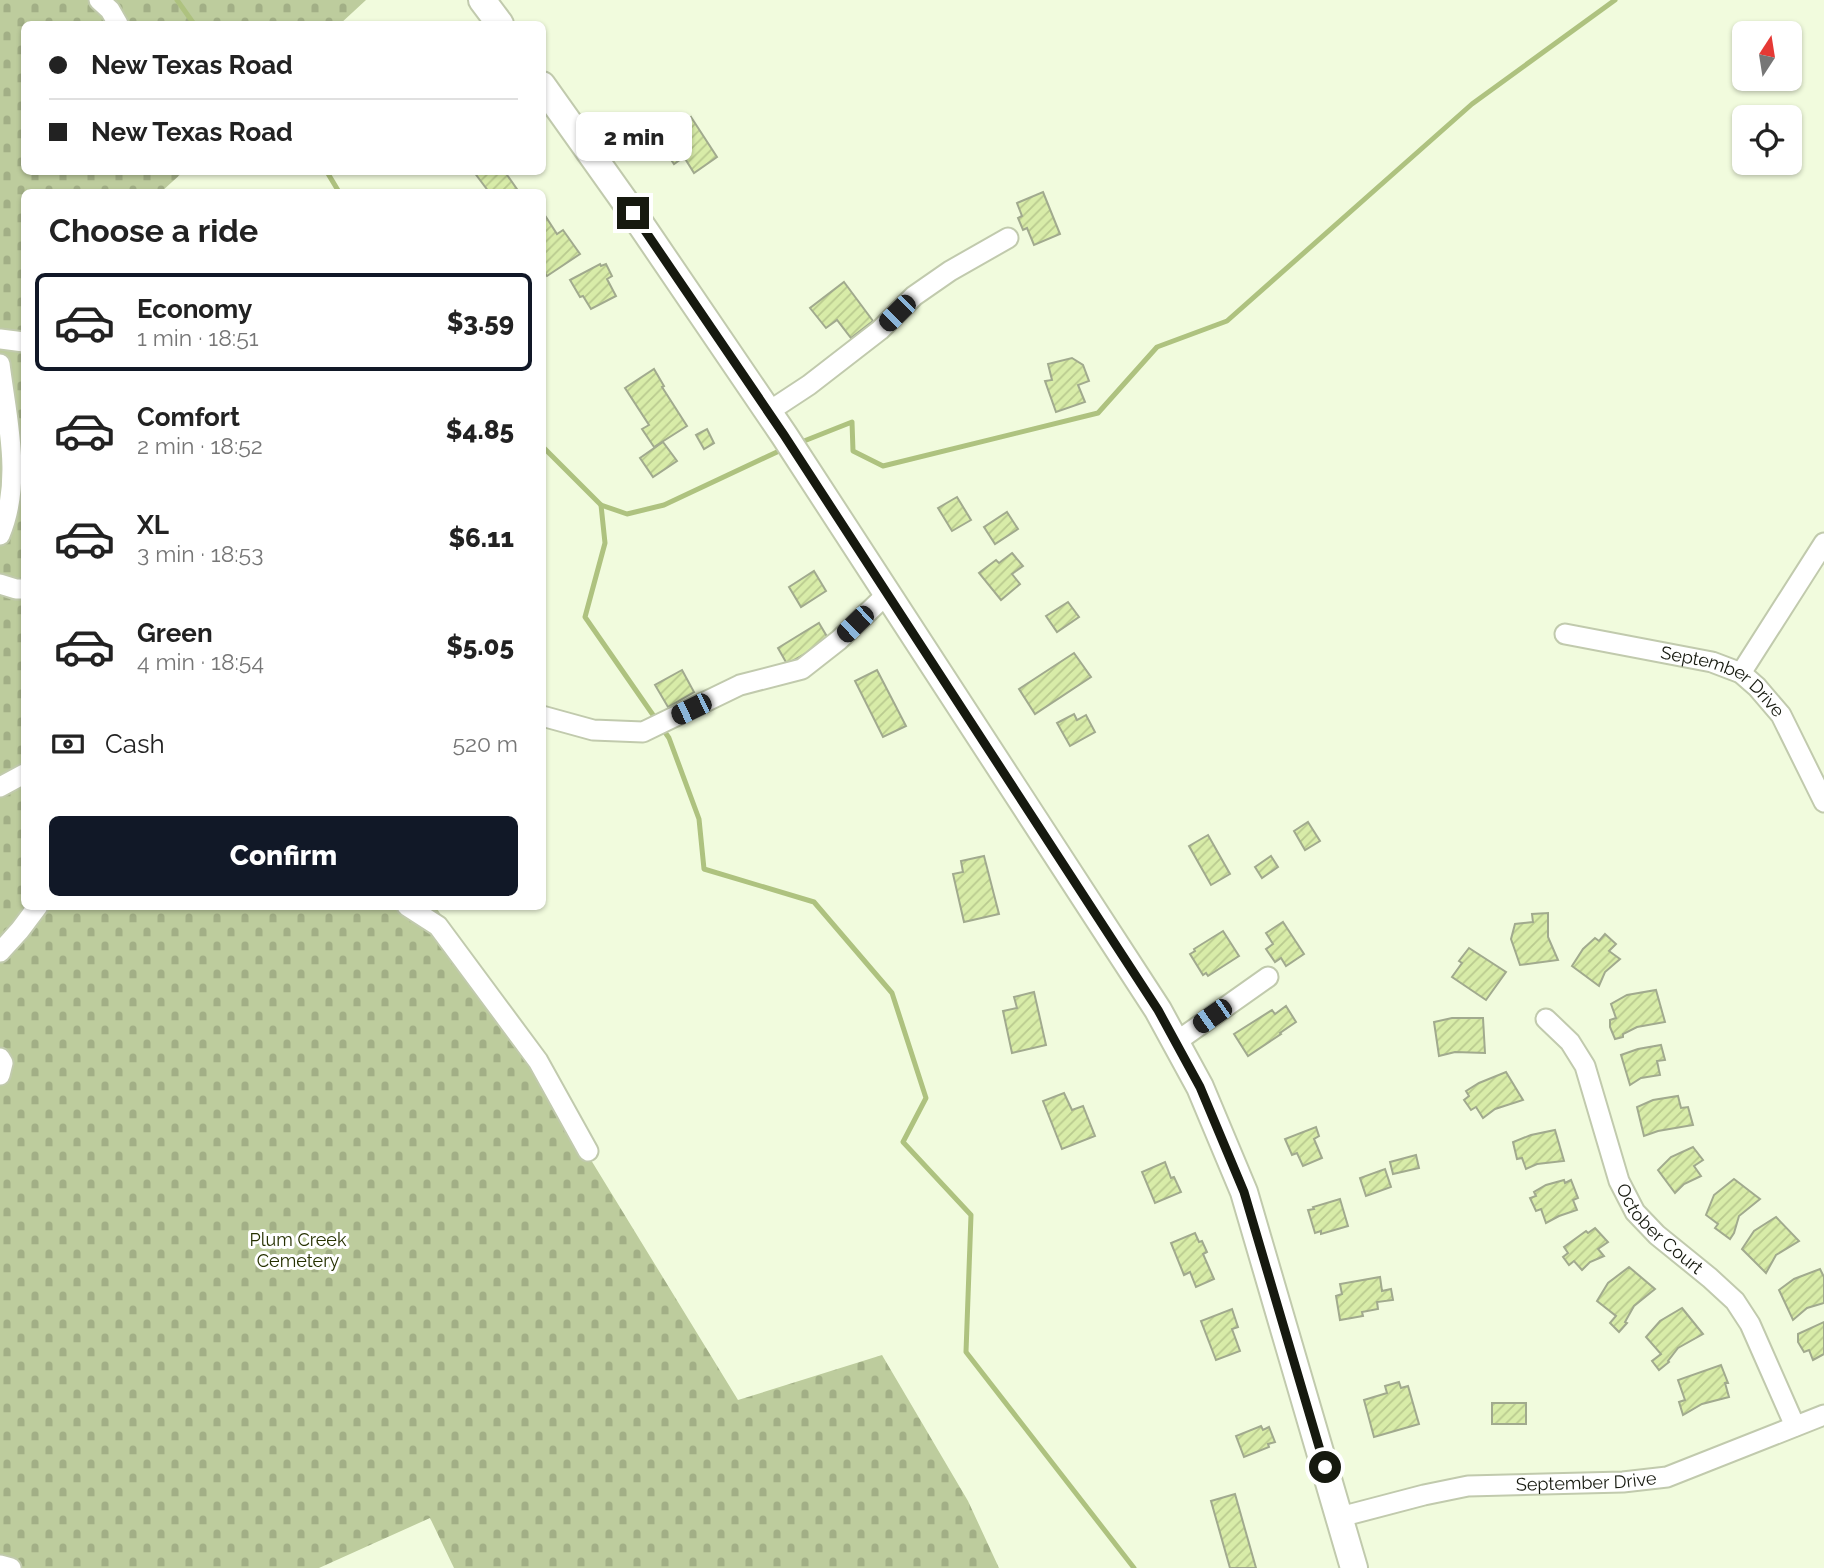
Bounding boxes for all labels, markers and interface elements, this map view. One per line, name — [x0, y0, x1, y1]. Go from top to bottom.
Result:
north arrow — [1732, 21, 1802, 91]
map controls — [1732, 21, 1802, 175]
text: New Texas Road — [91, 50, 293, 80]
button: locate — [1732, 105, 1802, 175]
callout: 2 min — [575, 111, 691, 160]
text: New Texas Road — [91, 117, 293, 147]
text: 2 min — [604, 123, 664, 150]
route end — [617, 197, 649, 229]
text: Choose a ride — [49, 212, 258, 249]
icon: car — [53, 291, 116, 354]
car — [875, 291, 920, 335]
text: Economy — [137, 294, 252, 324]
text: $3.59 — [447, 307, 514, 337]
text: 1 min · 18:51 — [137, 324, 259, 351]
icon: car — [53, 399, 116, 462]
text: Comfort — [137, 402, 240, 432]
text: $4.85 — [446, 415, 514, 445]
text: 2 min · 18:52 — [137, 432, 263, 459]
icon: car — [53, 507, 116, 570]
text: XL — [137, 510, 169, 540]
text: $6.11 — [448, 523, 514, 553]
text: 3 min · 18:53 — [137, 540, 263, 567]
car — [833, 602, 878, 646]
icon: car — [53, 615, 116, 678]
text: Green — [137, 618, 213, 648]
text: $5.05 — [446, 631, 514, 661]
street label: September Drive — [1659, 641, 1789, 721]
text: 4 min · 18:54 — [137, 648, 264, 675]
car — [668, 690, 715, 728]
icon: cash — [49, 725, 87, 763]
text: Cash — [105, 729, 165, 759]
text: 520 m — [452, 730, 518, 757]
button: Confirm — [49, 816, 518, 896]
car — [1189, 995, 1236, 1037]
street label: October Court — [1612, 1180, 1707, 1278]
park label: Plum Creek Cemetery — [250, 1229, 347, 1271]
route start — [1309, 1451, 1341, 1483]
street label: September Drive — [1516, 1467, 1658, 1495]

